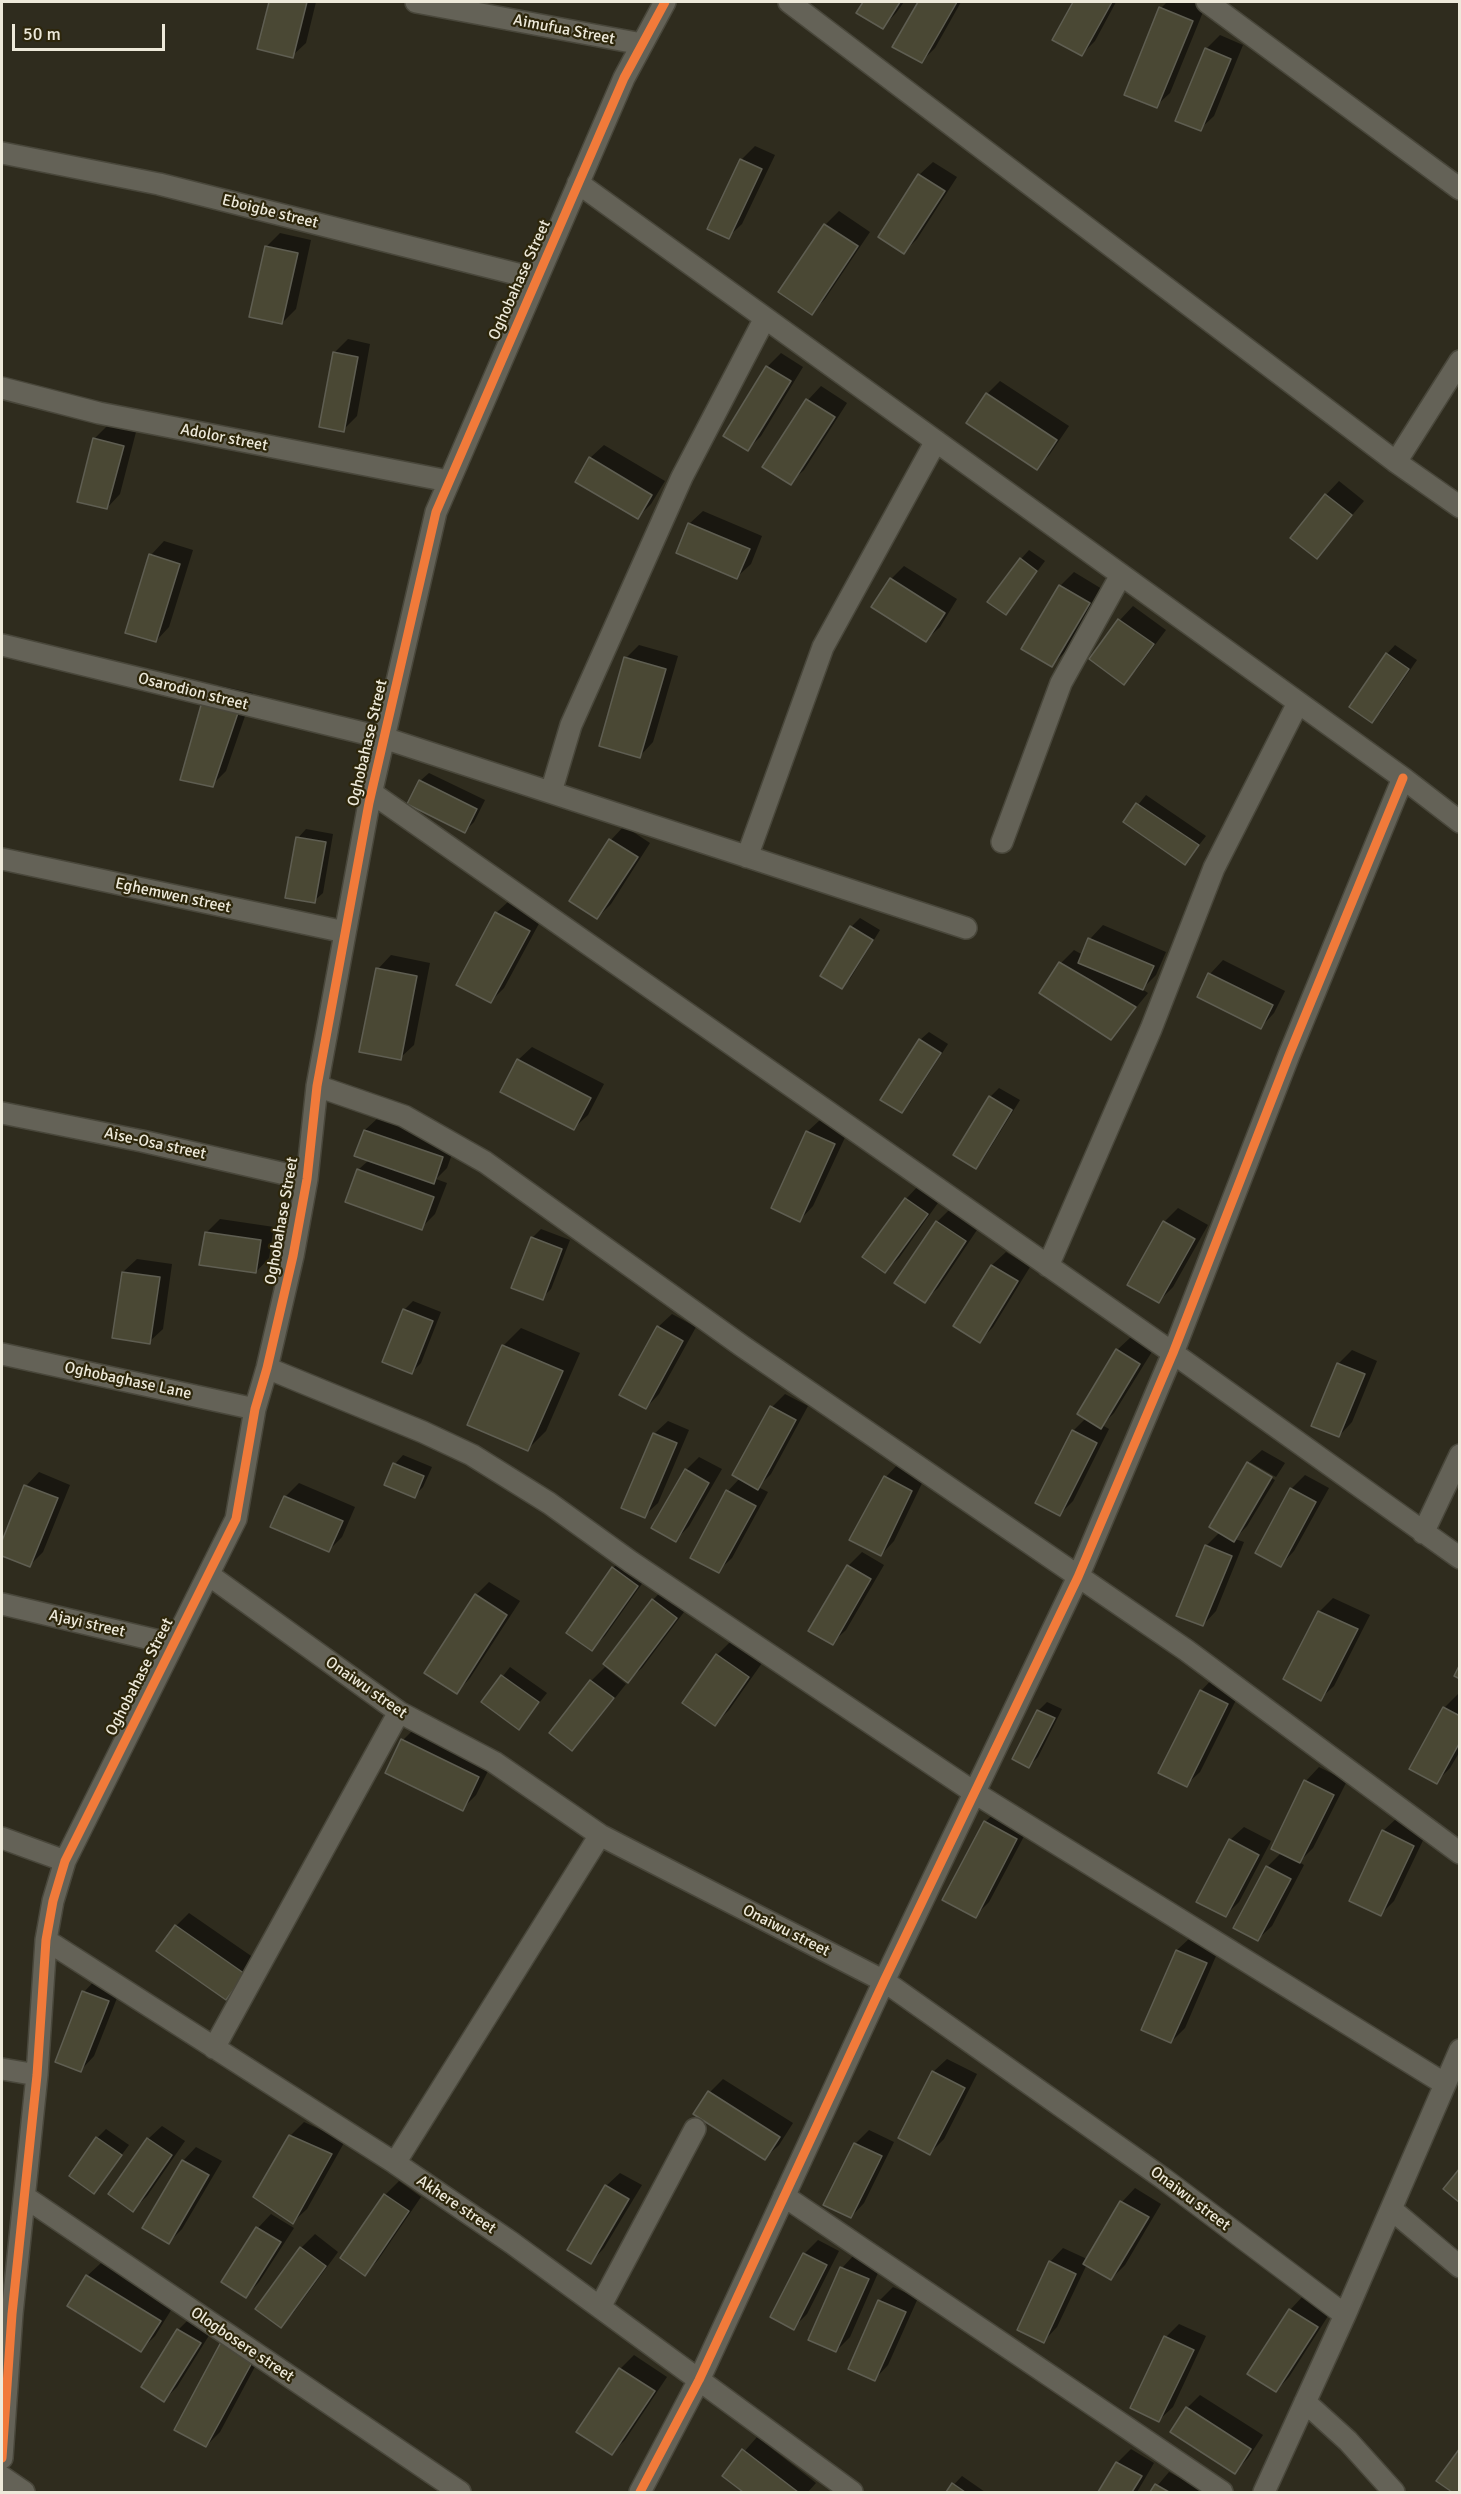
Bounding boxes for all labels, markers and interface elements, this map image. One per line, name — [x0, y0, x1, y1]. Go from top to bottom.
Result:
street label: Aimufua Street — [512, 11, 616, 49]
scale bar — [15, 12, 168, 50]
text: 50 m — [23, 23, 61, 45]
street label: Eboigbe street — [220, 191, 320, 233]
street label: Oghobahase Street — [485, 217, 555, 343]
street label: Adolor street — [179, 420, 269, 456]
street label: Osarodion street — [136, 669, 250, 715]
street label: Oghobahase Street — [344, 678, 392, 808]
street label: Eghemwen street — [113, 874, 233, 918]
street label: Aise-Osa street — [102, 1124, 208, 1164]
street label: Oghobahase Street — [261, 1156, 303, 1286]
street label: Oghobaghase Lane — [63, 1358, 193, 1404]
street label: Ajayi street — [47, 1606, 127, 1642]
street label: Oghobahase Street — [102, 1615, 178, 1739]
street label: Onaiwu street — [321, 1653, 411, 1723]
street label: Onaiwu street — [739, 1901, 833, 1961]
street label: Onaiwu street — [1146, 2163, 1234, 2235]
street label: Akhere street — [413, 2171, 499, 2239]
street label: Ologbosere street — [187, 2303, 297, 2387]

